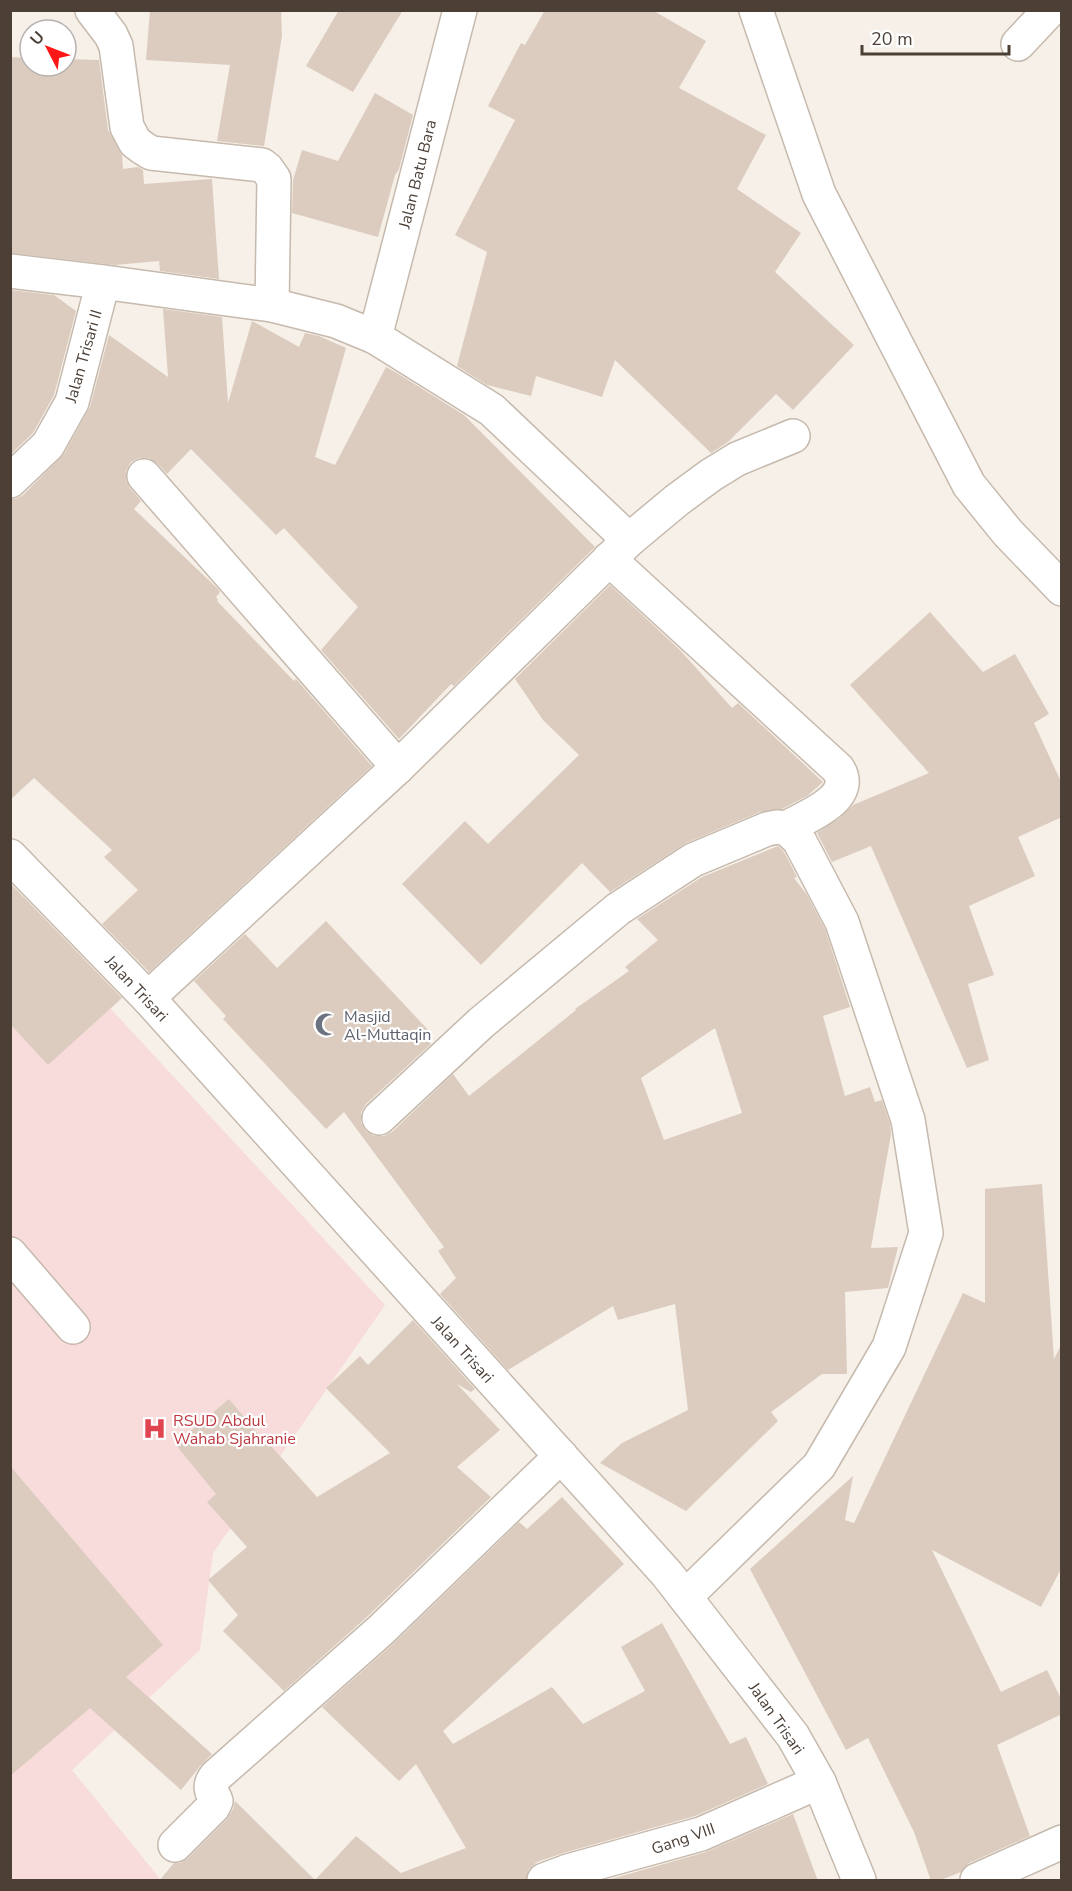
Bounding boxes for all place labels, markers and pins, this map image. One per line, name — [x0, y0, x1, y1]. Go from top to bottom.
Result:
place label: Masjid Al-Muttaqin — [344, 1006, 431, 1046]
mosque icon: Masjid Al-Muttaqin — [313, 1012, 339, 1038]
place label: RSUD Abdul Wahab Sjahranie — [173, 1410, 296, 1450]
hospital icon: RSUD Abdul Wahab Sjahranie — [142, 1416, 168, 1442]

